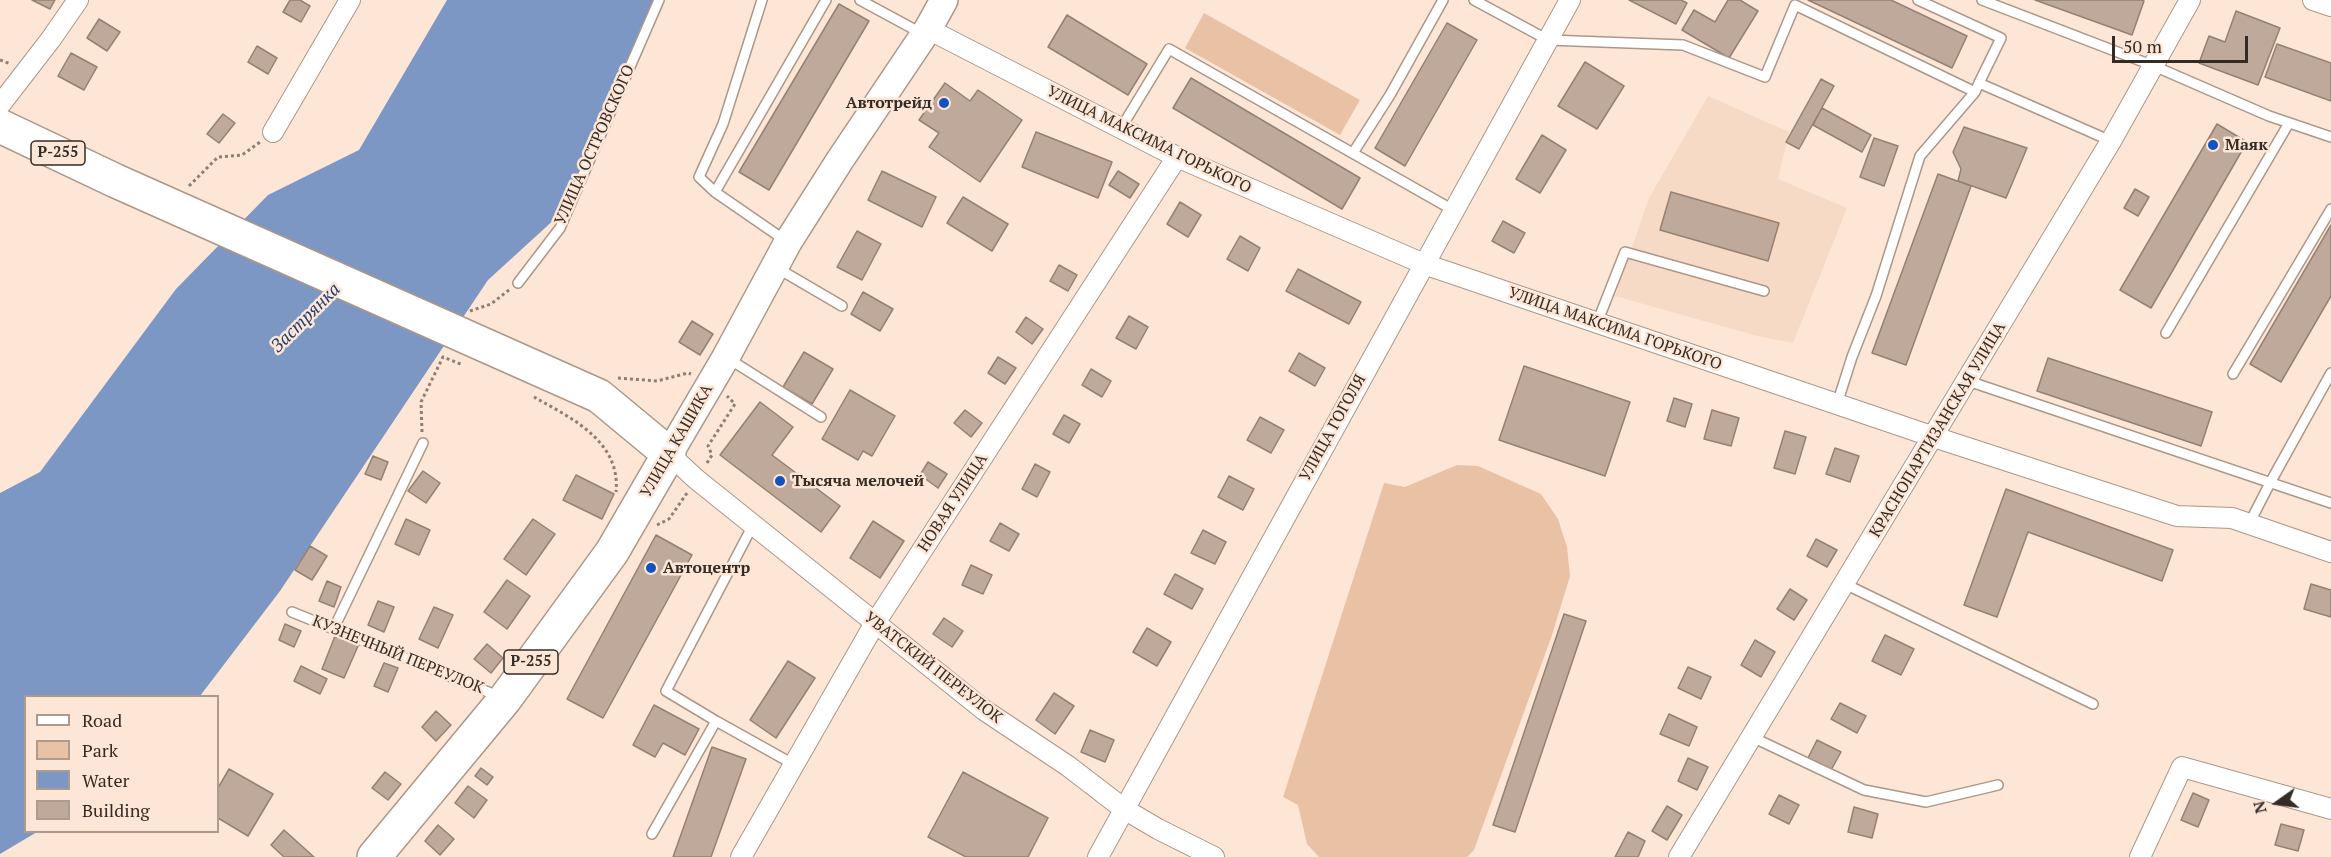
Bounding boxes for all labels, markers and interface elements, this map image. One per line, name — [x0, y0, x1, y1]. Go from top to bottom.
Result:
scale bar — [2115, 24, 2252, 62]
text: 50 m — [2123, 34, 2162, 58]
street label: УЛИЦА ОСТРОВСКОГО — [551, 62, 639, 228]
street label: УЛИЦА МАКСИМА ГОРЬКОГО — [1044, 82, 1254, 198]
place label: Автотрейд — [846, 93, 932, 113]
marker: Автотрейд — [937, 96, 951, 110]
place label: Маяк — [2225, 135, 2268, 155]
marker: Маяк — [2206, 138, 2220, 152]
road number: Р-255 — [31, 141, 85, 165]
water label: Застрянка — [267, 279, 345, 357]
street label: УЛИЦА МАКСИМА ГОРЬКОГО — [1506, 283, 1724, 375]
street label: КРАСНОПАРТИЗАНСКАЯ УЛИЦА — [1866, 319, 2010, 541]
street label: УЛИЦА ГОГОЛЯ — [1296, 371, 1370, 485]
street label: УЛИЦА КАШИКА — [637, 381, 717, 501]
street label: НОВАЯ УЛИЦА — [914, 450, 992, 556]
place label: Тысяча мелочей — [792, 471, 924, 491]
marker: Тысяча мелочей — [773, 474, 787, 488]
place label: Автоцентр — [663, 558, 750, 578]
marker: Автоцентр — [644, 561, 658, 575]
street label: УВАТСКИЙ ПЕРЕУЛОК — [860, 608, 1006, 728]
street label: КУЗНЕЧНЫЙ ПЕРЕУЛОК — [309, 612, 487, 698]
road number: Р-255 — [504, 650, 558, 674]
legend — [24, 695, 219, 833]
text: Road — [82, 708, 122, 732]
text: Park — [82, 738, 118, 762]
text: Water — [82, 768, 129, 792]
north arrow — [2247, 773, 2307, 833]
text: Building — [82, 798, 150, 822]
text: N — [2247, 799, 2272, 816]

